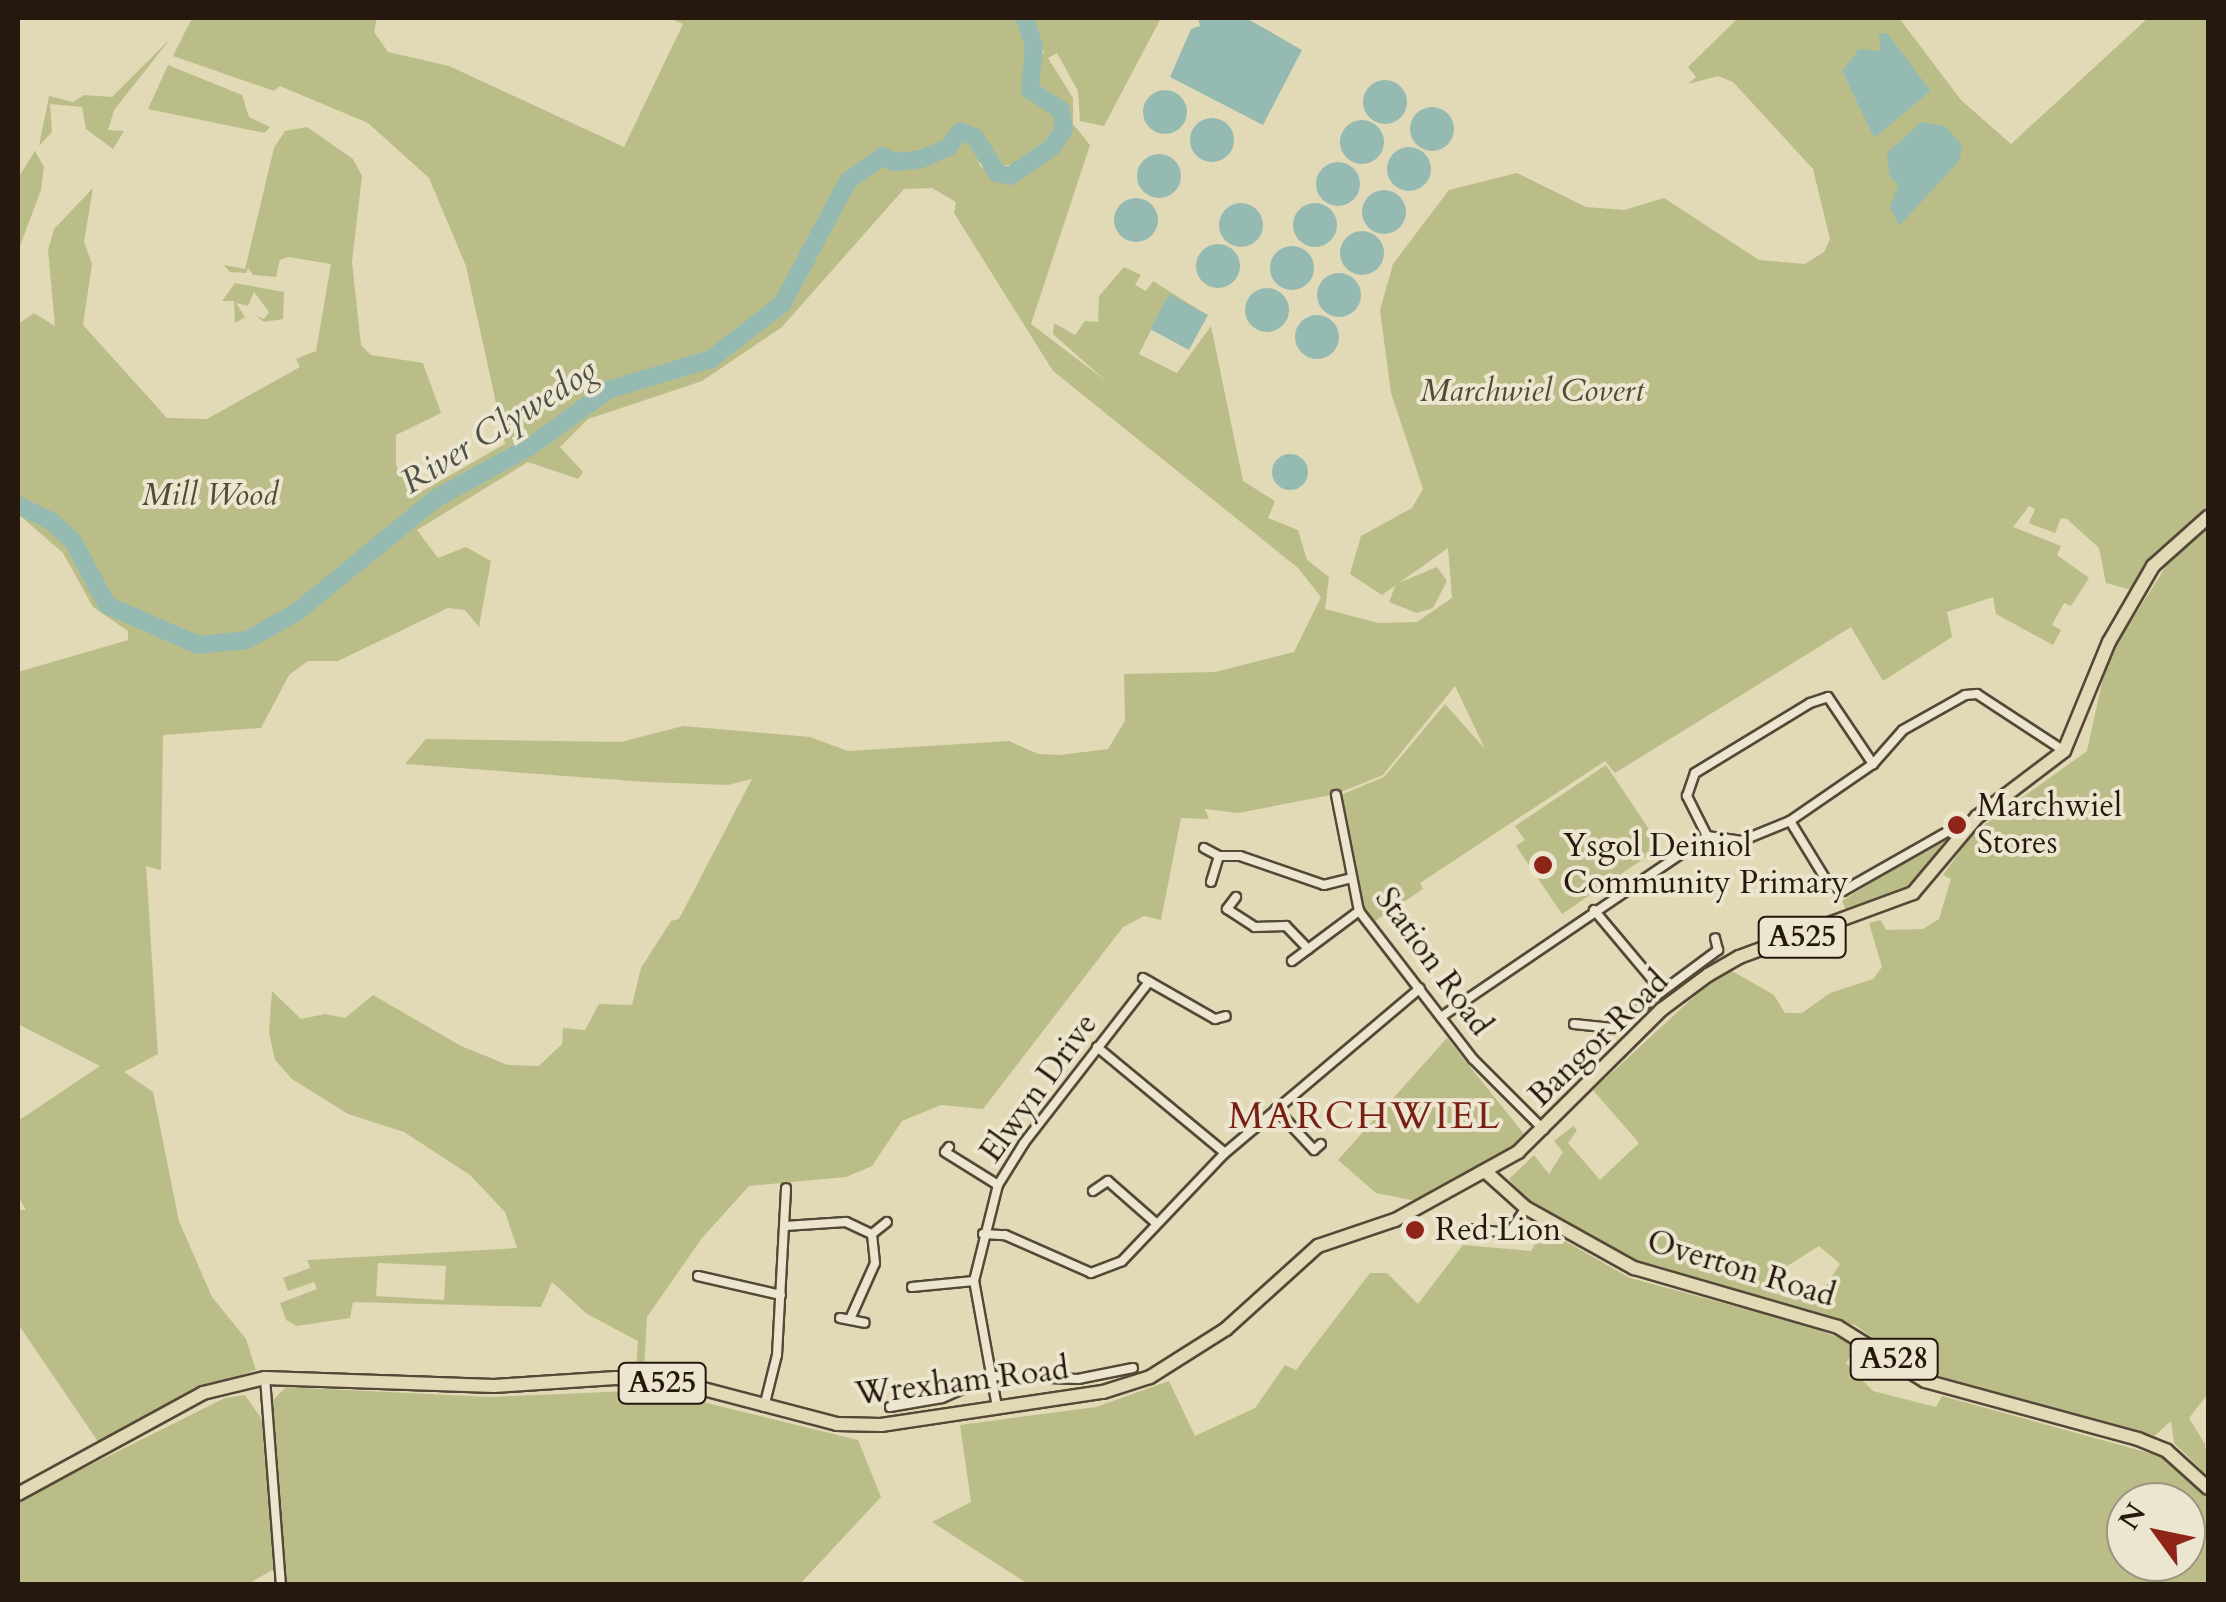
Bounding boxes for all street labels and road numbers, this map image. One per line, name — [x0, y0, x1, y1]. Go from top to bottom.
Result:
street label: Station Road — [1366, 881, 1500, 1043]
road number: A525 — [1757, 912, 1847, 962]
street label: Bangor Road — [1521, 963, 1677, 1115]
street label: Elwyn Drive — [972, 1006, 1106, 1170]
street label: Overton Road — [1642, 1222, 1840, 1316]
road number: A528 — [1849, 1334, 1939, 1384]
street label: Wrexham Road — [853, 1350, 1071, 1414]
road number: A525 — [617, 1358, 707, 1408]

